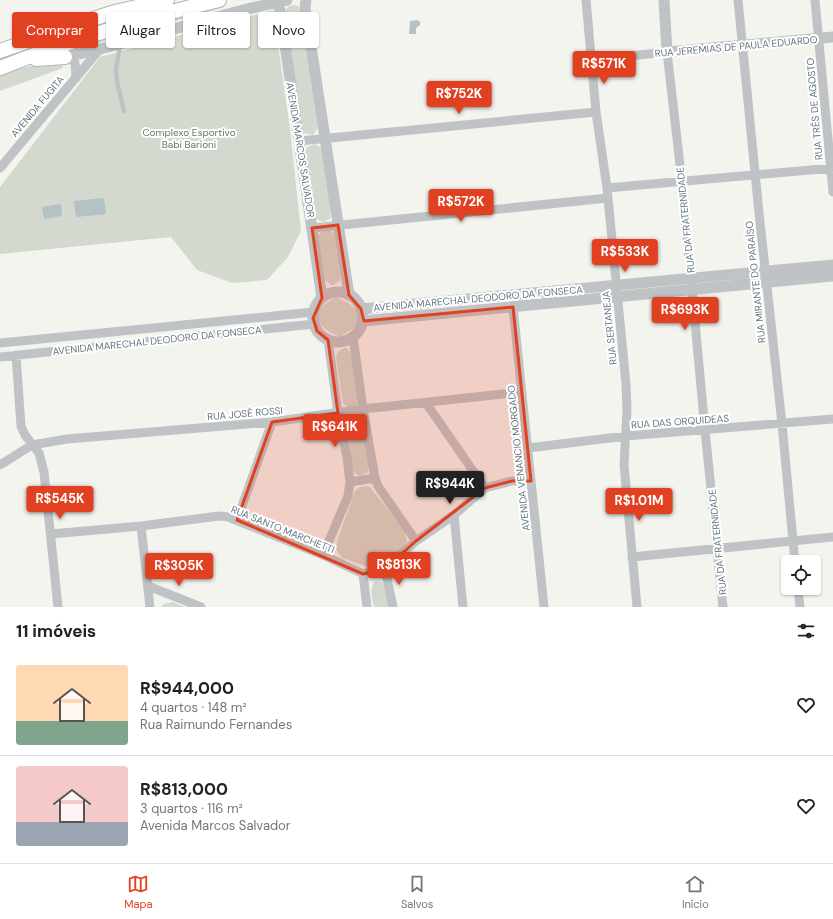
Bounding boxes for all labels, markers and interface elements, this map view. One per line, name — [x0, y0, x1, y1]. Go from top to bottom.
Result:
chip: Comprar — [12, 12, 98, 48]
chip: Alugar — [106, 12, 175, 48]
chip: Filtros — [183, 12, 250, 48]
chip: Novo — [258, 12, 319, 48]
street label: RUA JEREMIAS DE PAULA EDUARDO — [654, 33, 818, 60]
pin: R$571K — [571, 51, 637, 85]
text: R$571K — [582, 55, 626, 72]
street label: RUA TRÊS DE AGOSTO — [804, 57, 825, 161]
street label: AVENIDA FUGITA — [8, 73, 67, 140]
pin: R$752K — [426, 81, 492, 115]
street label: AVENIDA MARCOS SALVADOR — [283, 82, 318, 219]
text: R$752K — [436, 85, 482, 102]
park label: Complexo Esportivo Babi Barioni — [142, 126, 236, 151]
street label: RUA DA FRATERNIDADE — [673, 166, 698, 273]
pin: R$572K — [428, 189, 494, 223]
text: R$572K — [438, 193, 484, 210]
street label: RUA MIRANTE DO PARAÍSO — [743, 220, 768, 344]
pin: R$533K — [592, 239, 658, 273]
text: R$533K — [601, 243, 649, 260]
street label: AVENIDA MARECHAL DEODORO DA FONSECA — [373, 283, 584, 314]
street label: RUA SERTANEJA — [599, 290, 620, 366]
pin: R$693K — [652, 297, 718, 331]
text: R$693K — [661, 301, 709, 318]
street label: AVENIDA MARECHAL DEODORO DA FONSECA — [52, 323, 263, 358]
street label: AVENIDA VENANCIO MORGADO — [504, 384, 533, 532]
street label: RUA JOSÉ ROSSI — [207, 404, 283, 423]
street label: RUA DAS ORQUIDEAS — [631, 412, 730, 431]
pin: R$641K — [302, 414, 368, 448]
text: R$641K — [312, 418, 358, 435]
pin: R$944K — [417, 471, 483, 505]
text: R$944K — [425, 475, 475, 492]
pin: R$545K — [27, 486, 93, 520]
pin: R$1.01M — [602, 488, 676, 522]
street label: RUA DA FRATERNIDADE — [705, 488, 730, 595]
text: R$545K — [35, 490, 85, 507]
text: R$1.01M — [615, 492, 663, 509]
street label: RUA SANTO MARCHETTI — [229, 503, 337, 556]
pin: R$813K — [366, 552, 432, 586]
pin: R$305K — [146, 553, 212, 587]
map controls — [781, 555, 821, 595]
button: locate — [781, 555, 821, 595]
text: R$813K — [376, 556, 422, 573]
text: R$305K — [154, 557, 204, 574]
text: 11 imóveis — [16, 620, 96, 642]
icon: filters — [795, 620, 817, 642]
text: R$944,000 — [140, 677, 234, 699]
icon: home — [48, 681, 96, 729]
icon: heart — [795, 694, 817, 716]
text: 4 quartos · 148 m² — [140, 699, 247, 716]
text: Rua Raimundo Fernandes — [140, 716, 292, 733]
text: R$813,000 — [140, 778, 228, 800]
icon: home — [48, 782, 96, 830]
icon: heart — [795, 795, 817, 817]
text: 3 quartos · 116 m² — [140, 800, 243, 817]
text: Avenida Marcos Salvador — [140, 817, 291, 834]
tab: Mapa — [124, 873, 152, 911]
tab: Salvos — [401, 873, 433, 911]
tab: Início — [682, 873, 709, 911]

